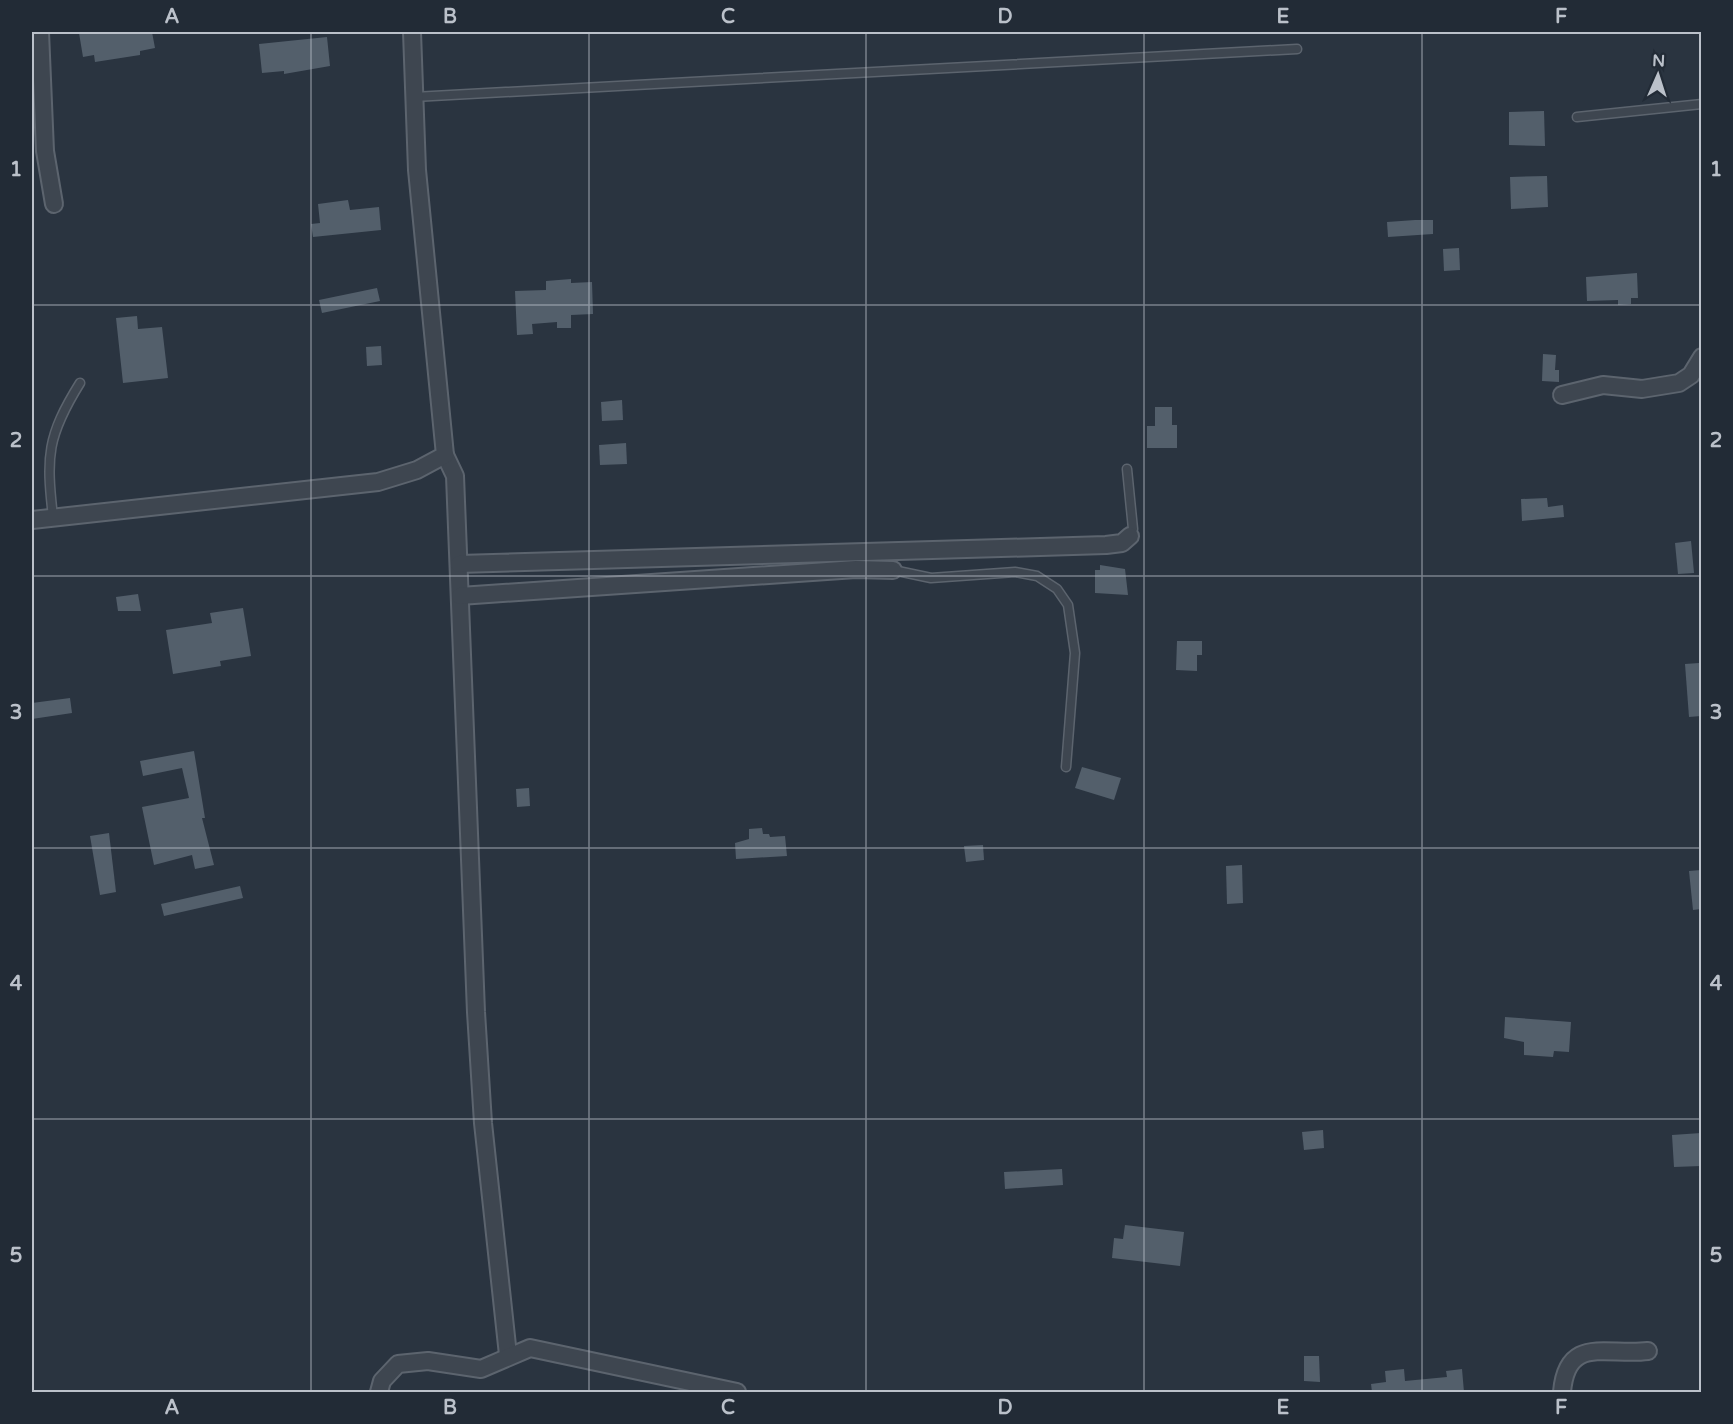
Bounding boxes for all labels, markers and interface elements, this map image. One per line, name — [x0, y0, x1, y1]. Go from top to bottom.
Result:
text: A — [165, 5, 180, 29]
text: B — [443, 5, 457, 29]
text: C — [721, 5, 735, 29]
text: D — [997, 5, 1013, 29]
text: E — [1277, 5, 1290, 29]
text: F — [1555, 5, 1567, 29]
north arrow — [1628, 45, 1688, 105]
text: N — [1652, 51, 1666, 71]
text: 1 — [10, 158, 22, 182]
text: 1 — [1710, 158, 1722, 182]
text: 2 — [10, 429, 22, 453]
text: 2 — [1710, 429, 1722, 453]
text: 3 — [10, 701, 22, 725]
text: 3 — [1710, 701, 1722, 725]
text: 4 — [10, 972, 23, 996]
text: 4 — [1710, 972, 1723, 996]
text: 5 — [10, 1244, 22, 1268]
text: 5 — [1710, 1244, 1722, 1268]
text: A — [165, 1396, 180, 1420]
text: B — [443, 1396, 457, 1420]
text: C — [721, 1396, 735, 1420]
text: D — [997, 1396, 1013, 1420]
text: E — [1277, 1396, 1290, 1420]
text: F — [1555, 1396, 1567, 1420]

